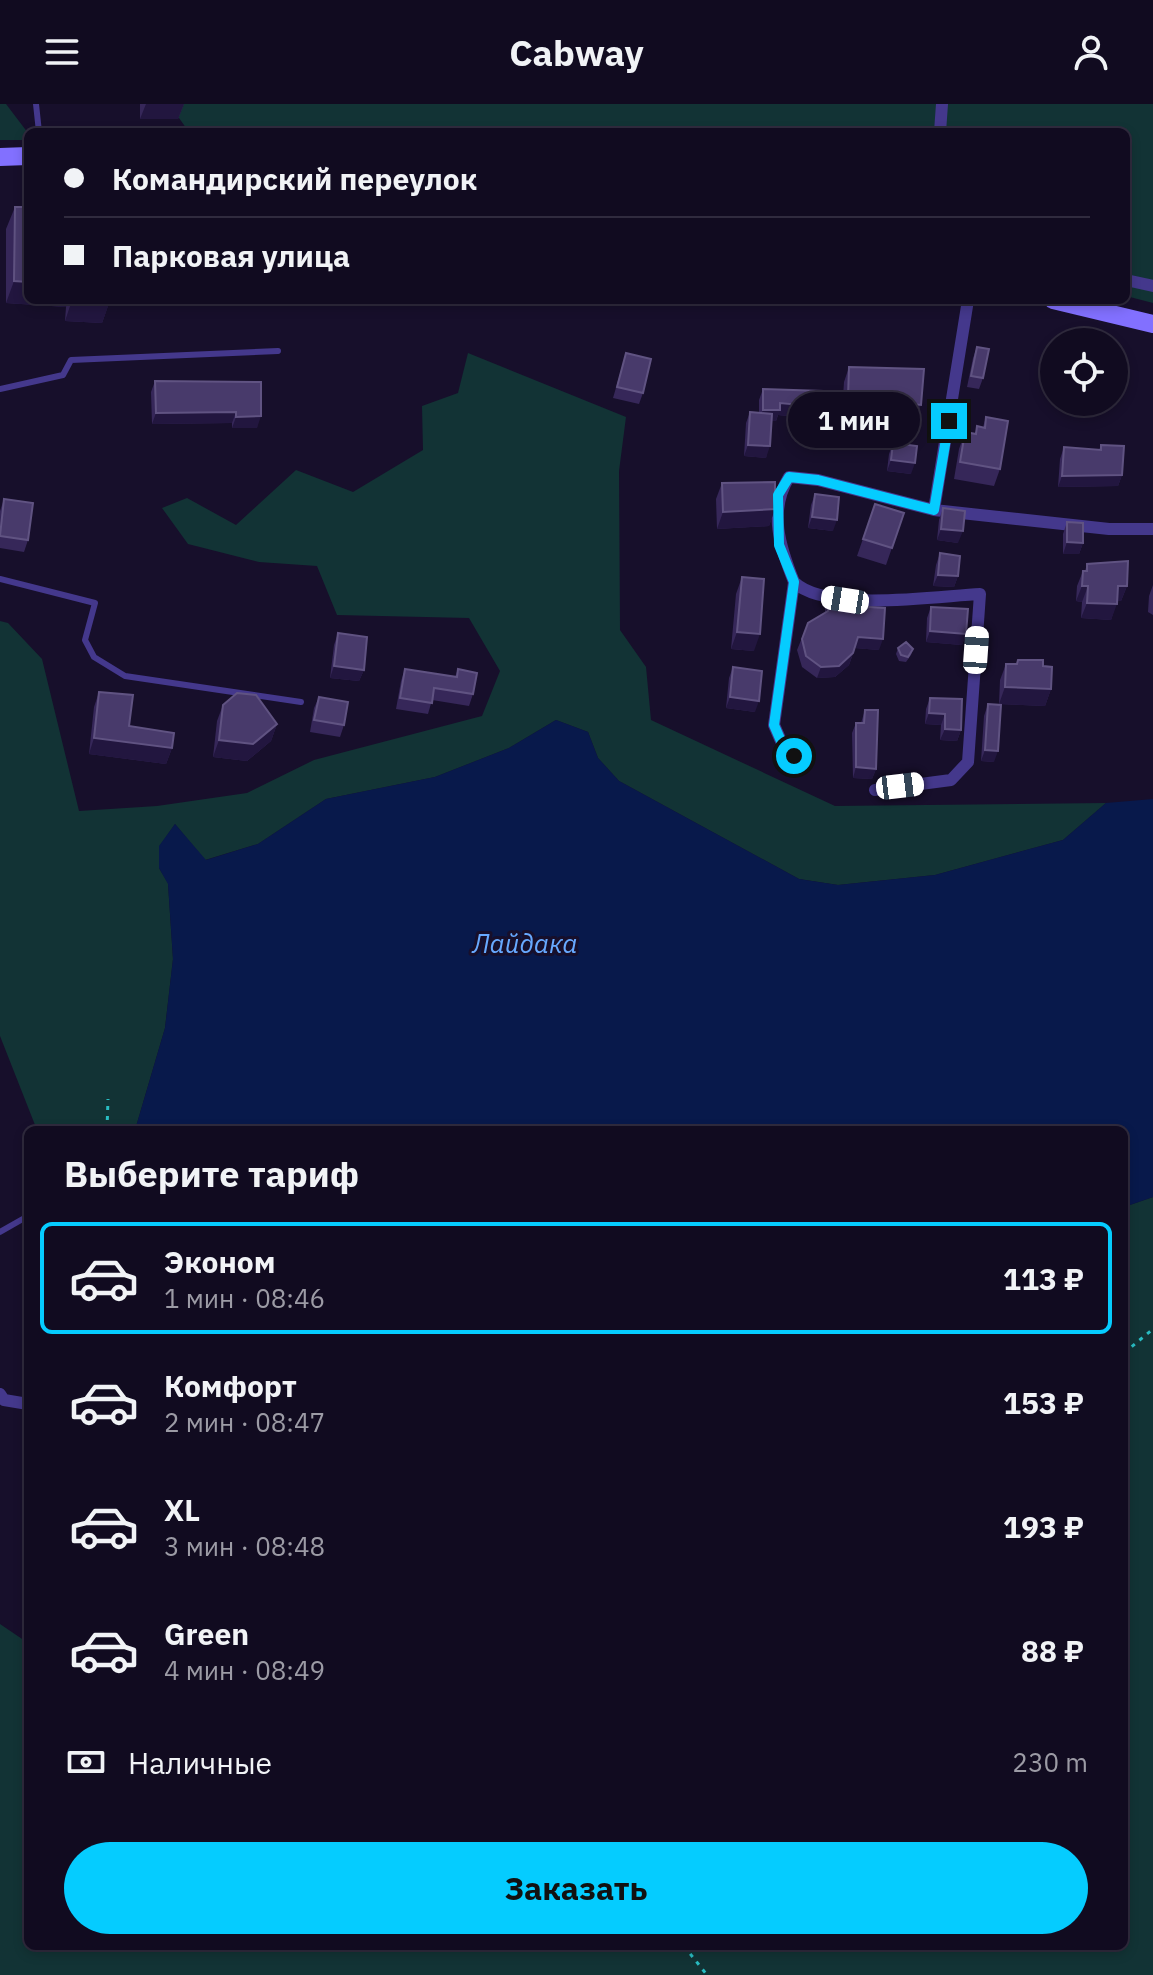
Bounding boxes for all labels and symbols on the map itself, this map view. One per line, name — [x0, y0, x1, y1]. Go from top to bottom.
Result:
callout: 1 мин — [789, 393, 921, 449]
route end — [931, 403, 967, 439]
car — [819, 584, 871, 616]
car — [962, 625, 990, 675]
route start — [776, 738, 812, 774]
car — [875, 771, 925, 801]
water label: Лайдака — [470, 926, 578, 960]

